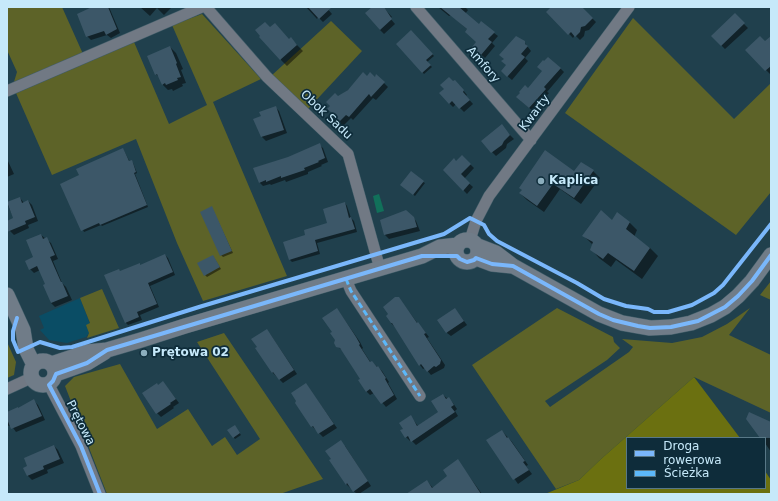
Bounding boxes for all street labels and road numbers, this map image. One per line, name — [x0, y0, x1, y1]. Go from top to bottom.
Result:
street label: Amfory — [463, 44, 503, 86]
street label: Obok Sadu — [297, 87, 355, 143]
street label: Kwarty — [517, 92, 553, 134]
street label: Prętowa — [63, 398, 97, 448]

